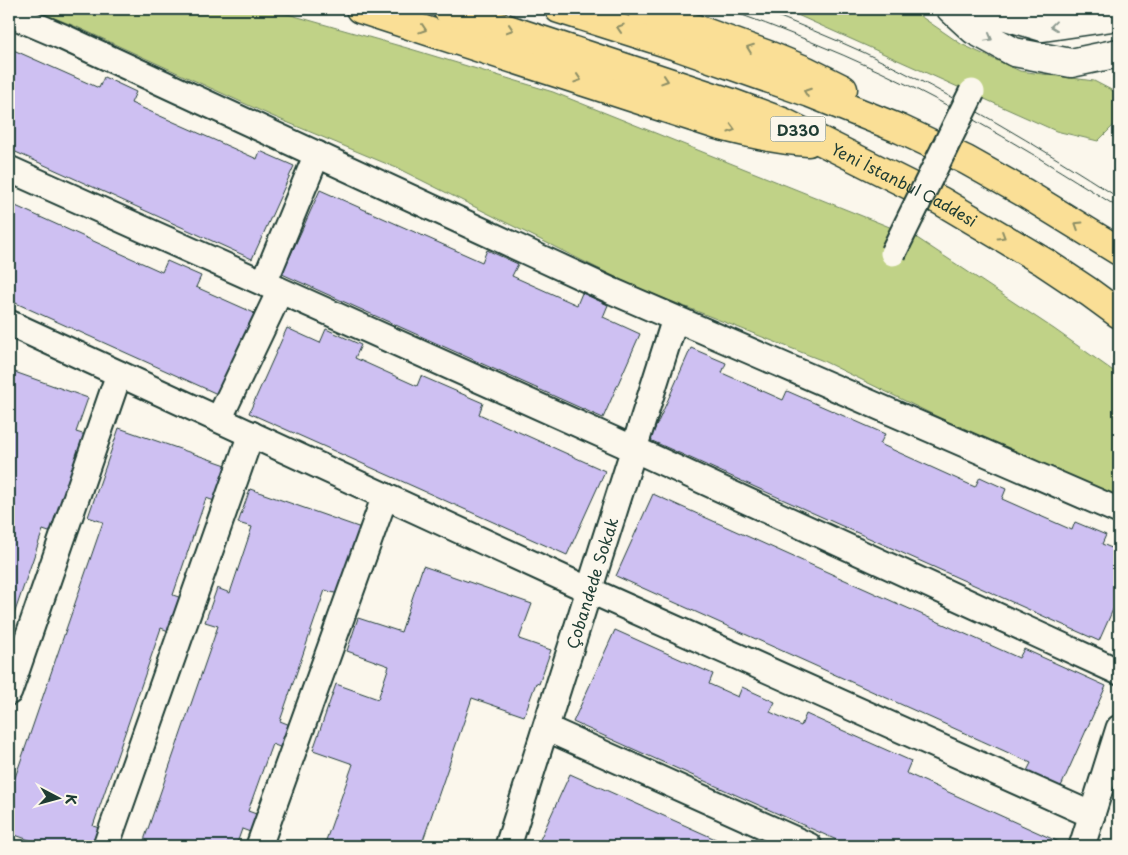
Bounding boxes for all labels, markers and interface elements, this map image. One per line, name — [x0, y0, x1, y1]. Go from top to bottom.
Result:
one-way arrow — [1049, 20, 1058, 30]
one-way arrow — [418, 24, 427, 34]
one-way arrow — [506, 24, 514, 34]
one-way arrow — [617, 24, 625, 34]
one-way arrow — [984, 32, 993, 42]
one-way arrow — [746, 44, 754, 54]
one-way arrow — [573, 74, 581, 84]
one-way arrow — [660, 75, 668, 85]
one-way arrow — [803, 88, 812, 98]
road number: D330 — [770, 116, 826, 142]
one-way arrow — [728, 123, 737, 134]
street label: Yeni İstanbul Caddesi — [828, 136, 982, 232]
one-way arrow — [1074, 222, 1083, 232]
one-way arrow — [996, 230, 1005, 240]
street label: Çobandede Sokak — [559, 514, 623, 652]
north arrow — [32, 772, 82, 822]
text: K — [60, 793, 82, 806]

